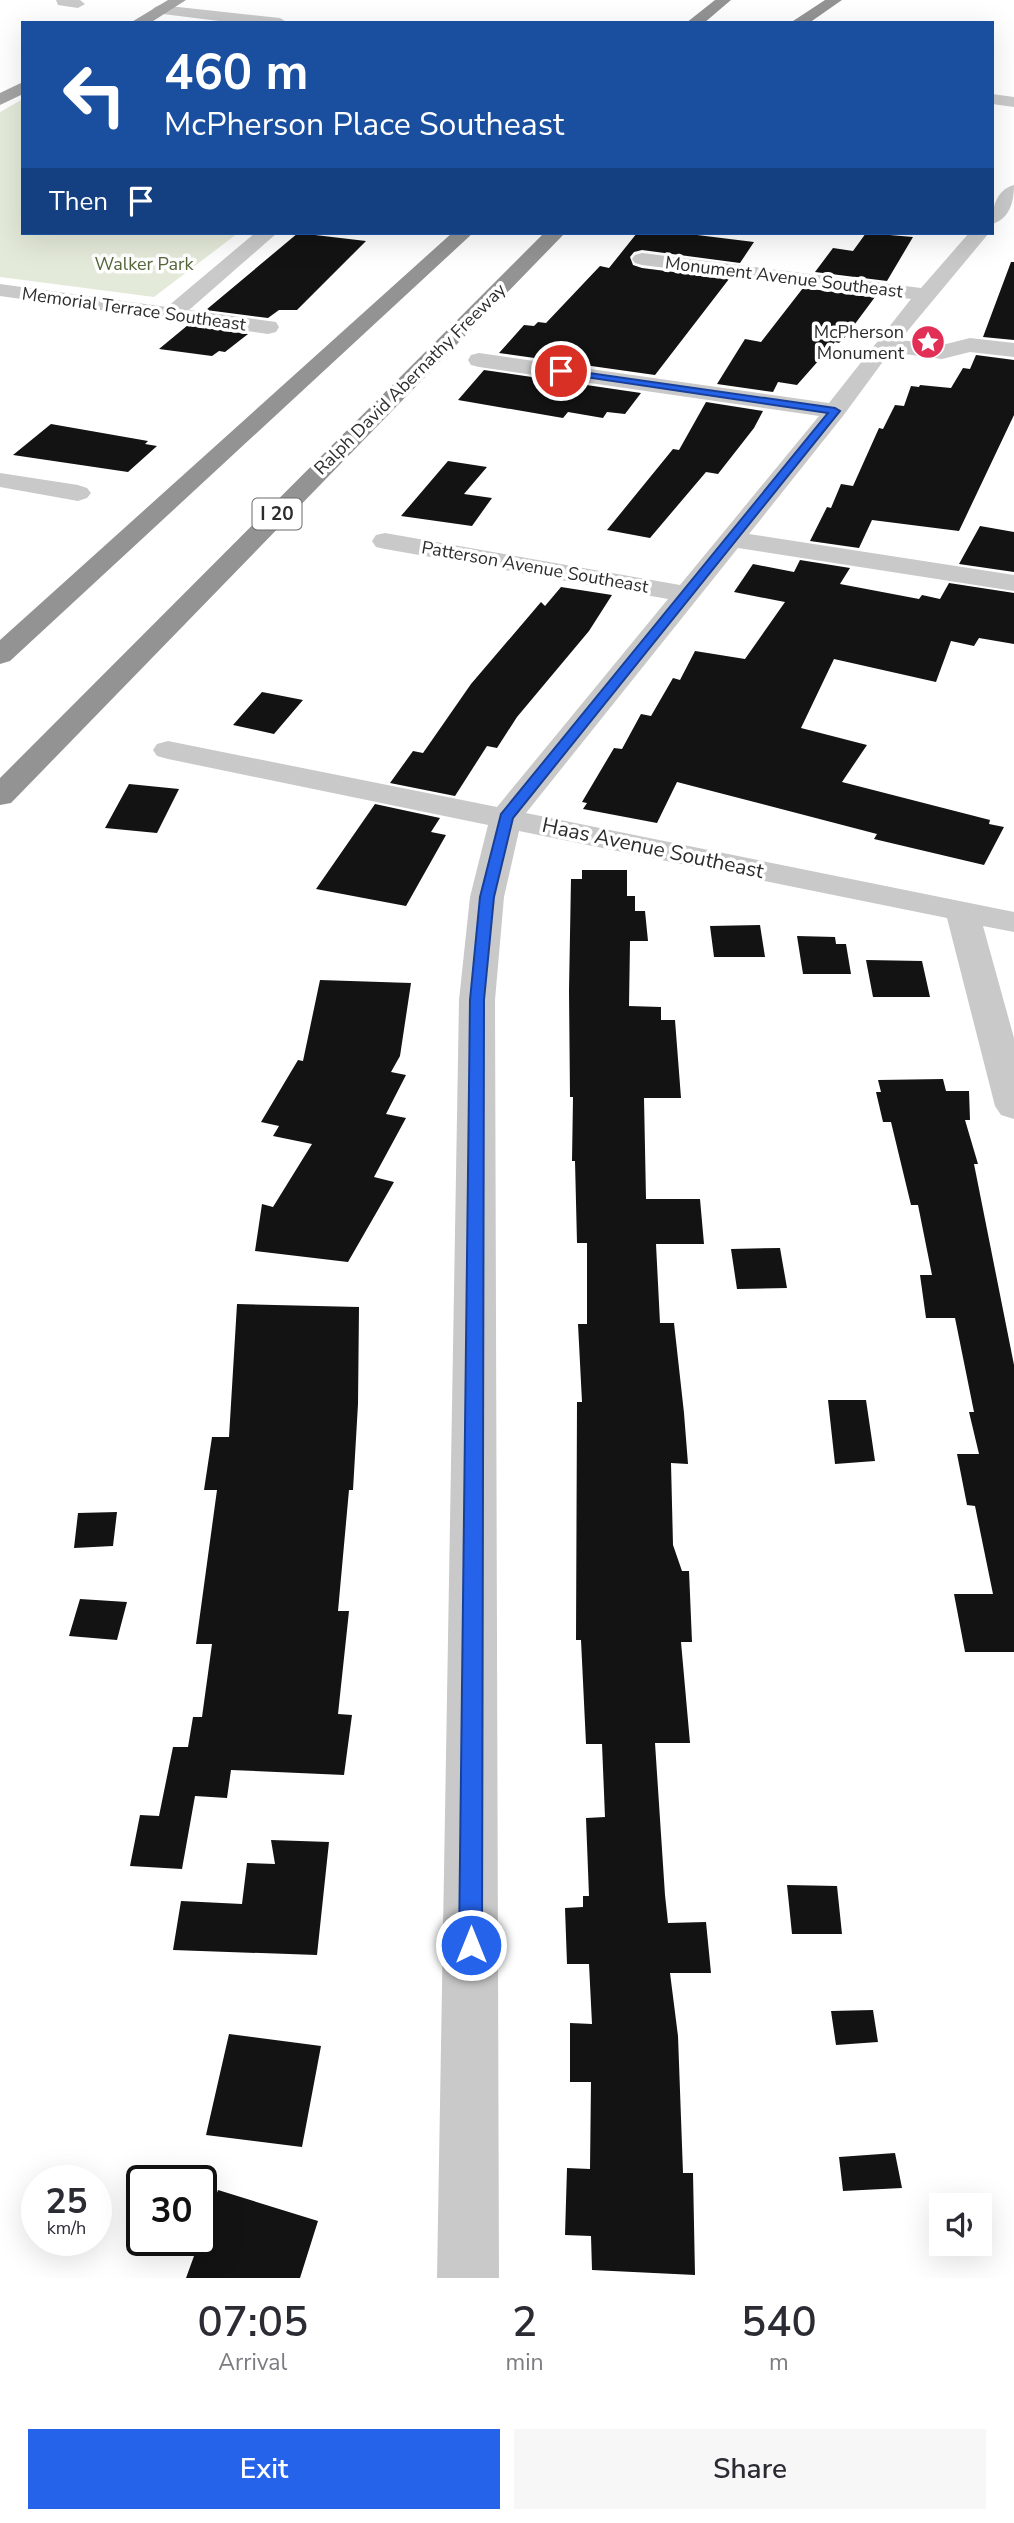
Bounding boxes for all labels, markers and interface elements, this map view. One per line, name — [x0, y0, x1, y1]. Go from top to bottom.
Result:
text: 460 m — [164, 39, 308, 106]
icon: left — [49, 49, 140, 140]
text: McPherson Place Southeast — [164, 103, 564, 146]
icon: arrive — [122, 182, 160, 220]
text: Then — [49, 184, 108, 219]
street label: Monument Avenue Southeast — [664, 251, 905, 304]
park label: Walker Park — [94, 252, 195, 276]
street label: Ralph David Abernathy Freeway — [309, 277, 512, 480]
street label: Memorial Terrace Southeast — [20, 281, 248, 337]
place label: McPherson Monument — [814, 320, 905, 365]
place icon: McPherson Monument — [909, 323, 947, 361]
pin — [531, 341, 591, 401]
icon: arrive — [542, 352, 580, 390]
road number: I 20 — [252, 499, 302, 530]
street label: Patterson Avenue Southeast — [420, 535, 651, 599]
street label: Haas Avenue Southeast — [540, 811, 767, 885]
position arrow — [434, 1908, 508, 1982]
speed limit sign: 30 — [126, 2165, 217, 2256]
text: 25 — [45, 2178, 88, 2225]
map controls — [929, 2193, 992, 2256]
button: sound — [929, 2193, 992, 2256]
text: km/h — [47, 2216, 86, 2240]
text: 07:05 — [197, 2294, 308, 2351]
text: 2 — [512, 2294, 537, 2351]
text: 540 — [741, 2294, 817, 2351]
text: Arrival — [218, 2347, 287, 2378]
text: min — [506, 2347, 544, 2378]
text: m — [769, 2347, 789, 2378]
button: Exit — [28, 2429, 500, 2509]
button: Share — [514, 2429, 986, 2509]

